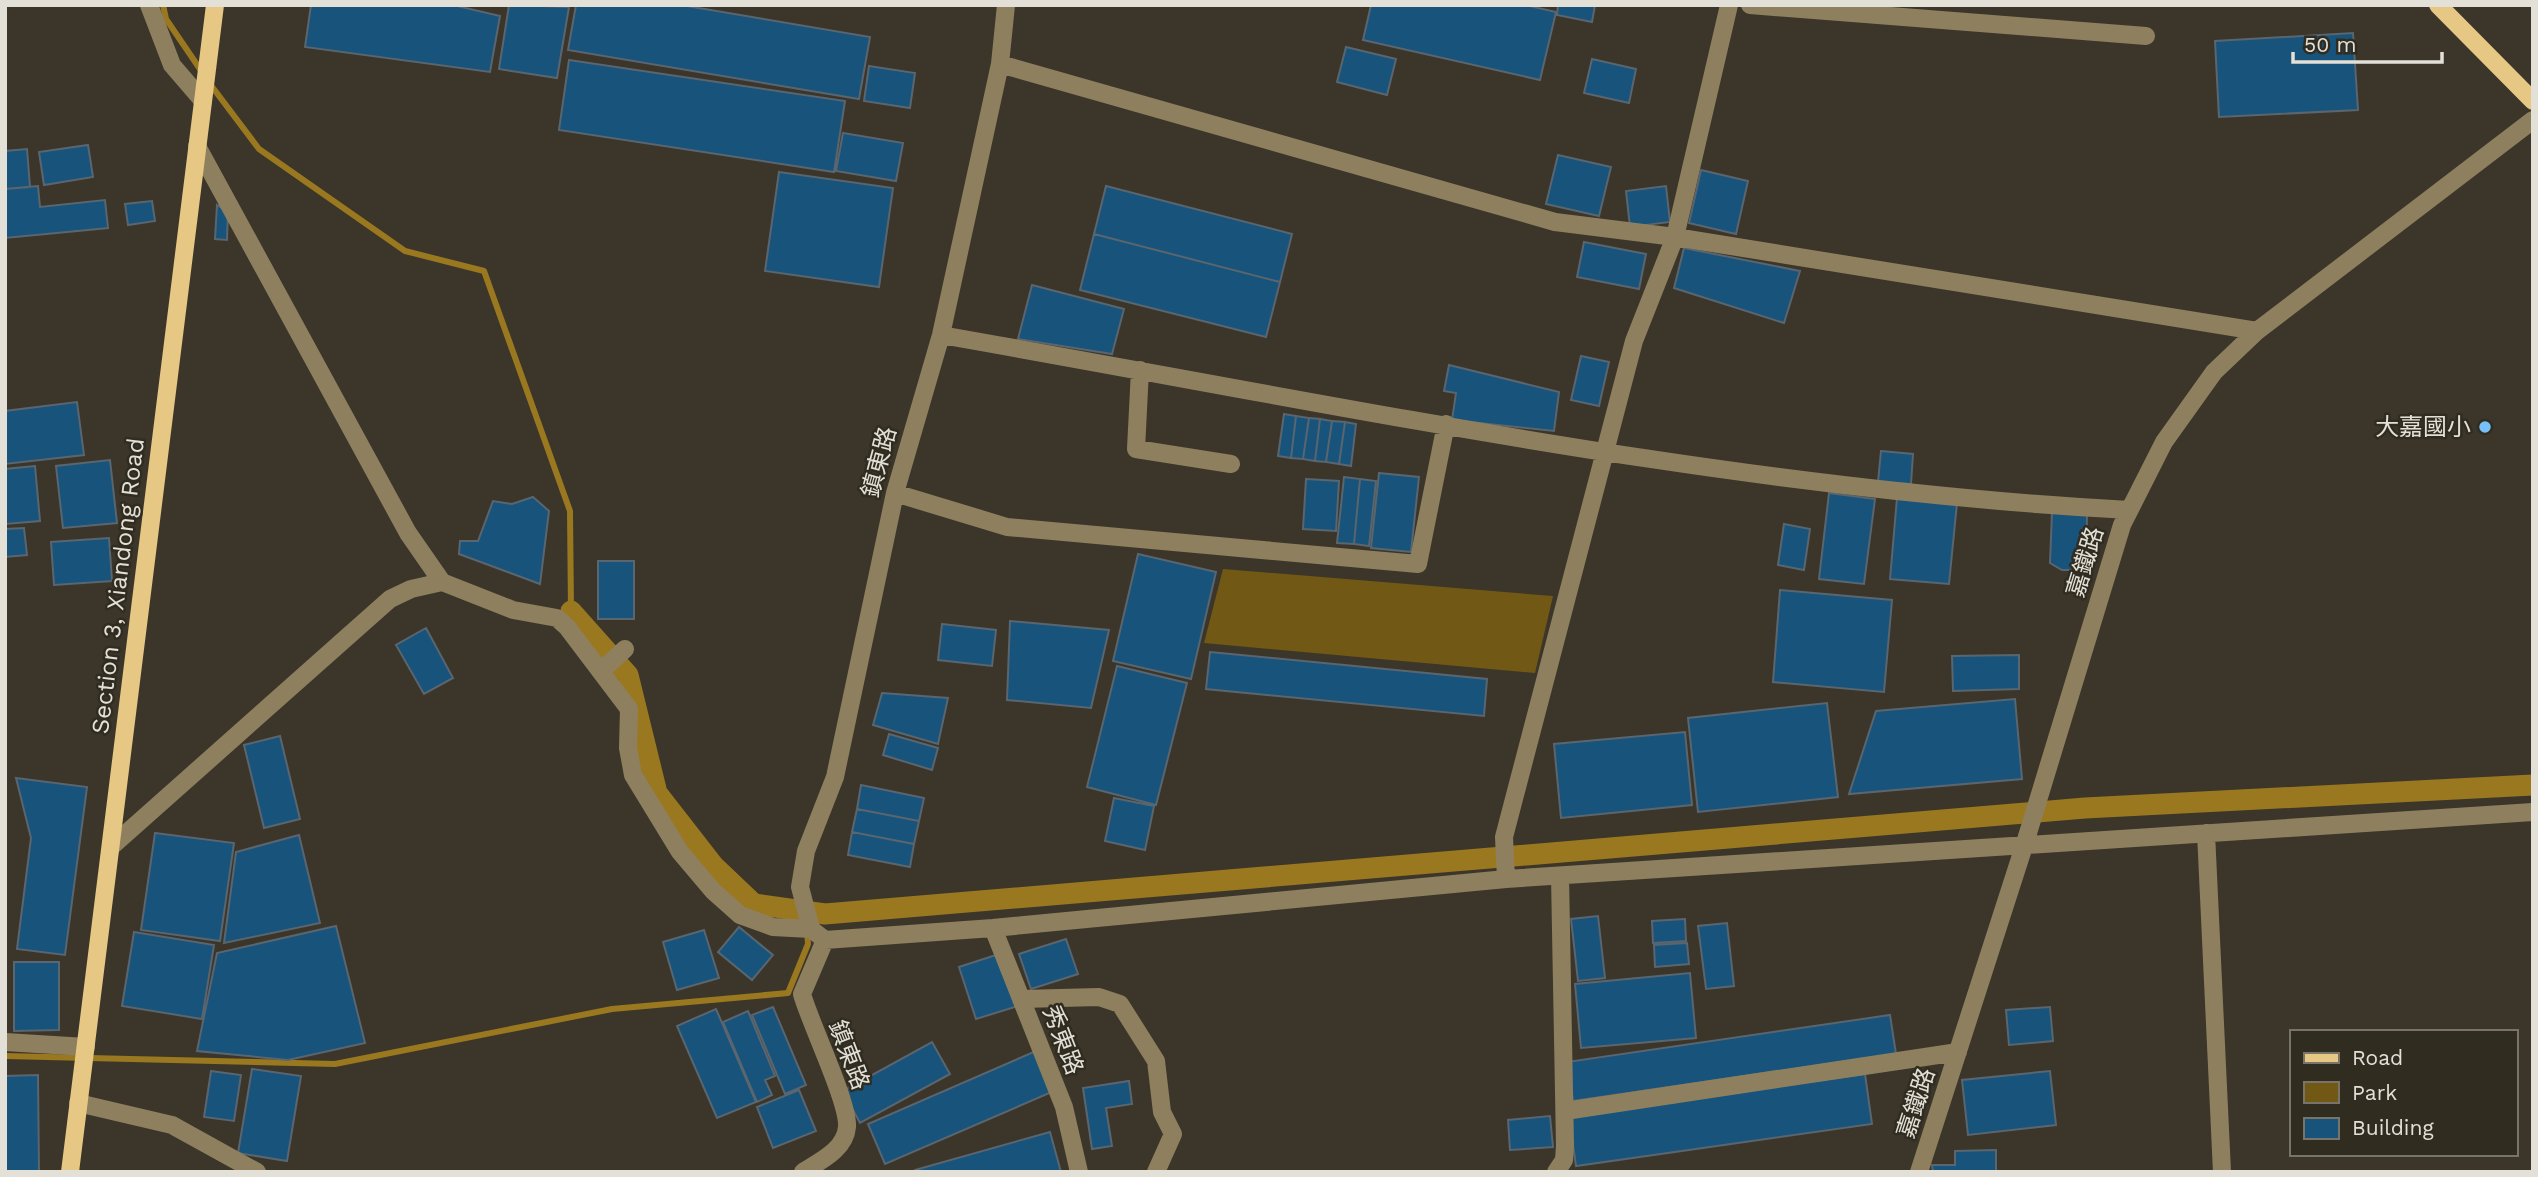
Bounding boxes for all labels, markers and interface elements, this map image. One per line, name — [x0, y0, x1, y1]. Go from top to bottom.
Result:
scale bar — [2293, 21, 2442, 65]
text: 50 m — [2304, 32, 2356, 57]
place label: 大嘉國小 — [2375, 413, 2471, 441]
marker: 大嘉國小 — [2477, 419, 2493, 435]
street label: 鎮東路 — [856, 424, 902, 500]
street label: Section 3, Xiandong Road — [86, 436, 150, 736]
street label: 嘉鐵路 — [2061, 523, 2109, 601]
street label: 秀東路 — [1037, 1001, 1089, 1079]
street label: 鎮東路 — [823, 1016, 875, 1094]
legend — [2290, 1030, 2517, 1156]
text: Road — [2352, 1045, 2403, 1070]
street label: 嘉鐵路 — [1892, 1064, 1940, 1142]
text: Park — [2352, 1080, 2397, 1105]
text: Building — [2352, 1115, 2434, 1140]

